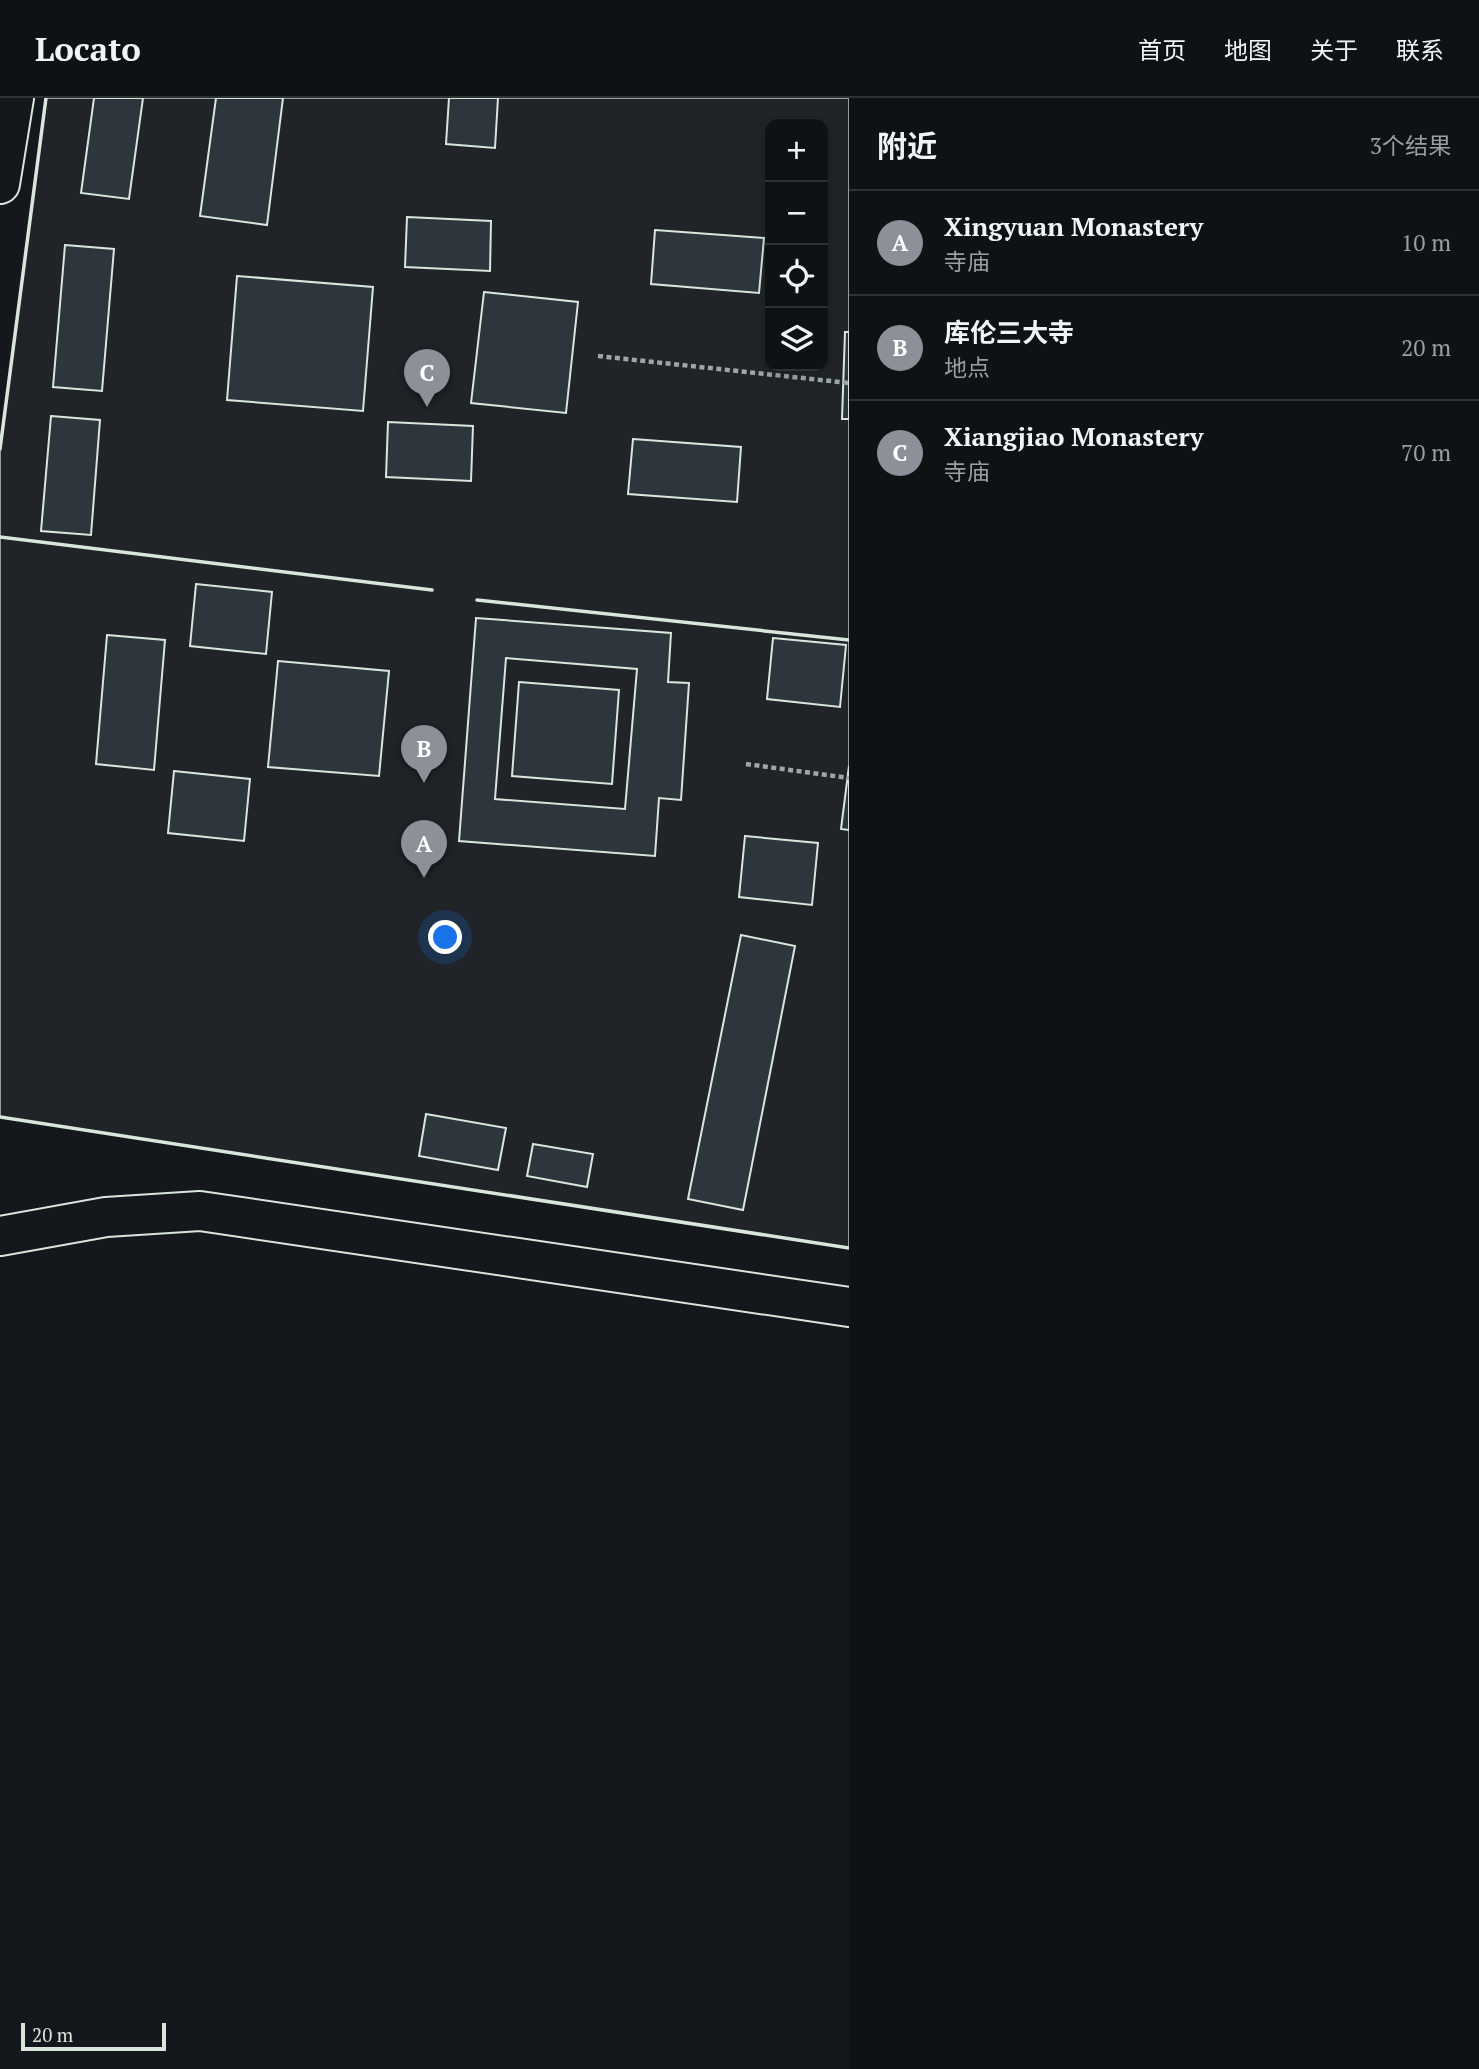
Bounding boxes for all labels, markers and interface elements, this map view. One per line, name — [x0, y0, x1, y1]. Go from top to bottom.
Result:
text: Locato — [35, 27, 141, 70]
text: 首页 — [1138, 34, 1186, 66]
text: 地图 — [1224, 34, 1272, 66]
text: 关于 — [1310, 34, 1358, 66]
text: 联系 — [1396, 34, 1444, 66]
map controls — [765, 119, 828, 371]
button: + — [765, 119, 828, 182]
text: 附近 — [877, 126, 937, 166]
text: 3个结果 — [1370, 130, 1451, 161]
button: − — [765, 182, 828, 245]
text: Xingyuan Monastery — [944, 209, 1203, 243]
text: A — [892, 227, 908, 258]
text: 10 m — [1401, 227, 1451, 258]
button: locate — [765, 245, 828, 308]
text: 寺庙 — [944, 246, 990, 277]
button: layers — [765, 308, 828, 371]
text: 库伦三大寺 — [944, 315, 1074, 349]
text: B — [893, 332, 907, 363]
text: 20 m — [1401, 332, 1451, 363]
pin: C — [404, 349, 450, 407]
text: 地点 — [944, 352, 990, 383]
text: Xiangjiao Monastery — [944, 419, 1203, 453]
text: C — [893, 437, 908, 468]
text: 70 m — [1401, 437, 1451, 468]
text: 寺庙 — [944, 456, 990, 487]
pin: B — [401, 725, 447, 783]
pin: A — [401, 820, 447, 878]
your location — [428, 920, 462, 954]
scale bar — [21, 2020, 166, 2052]
text: 20 m — [32, 2022, 73, 2047]

